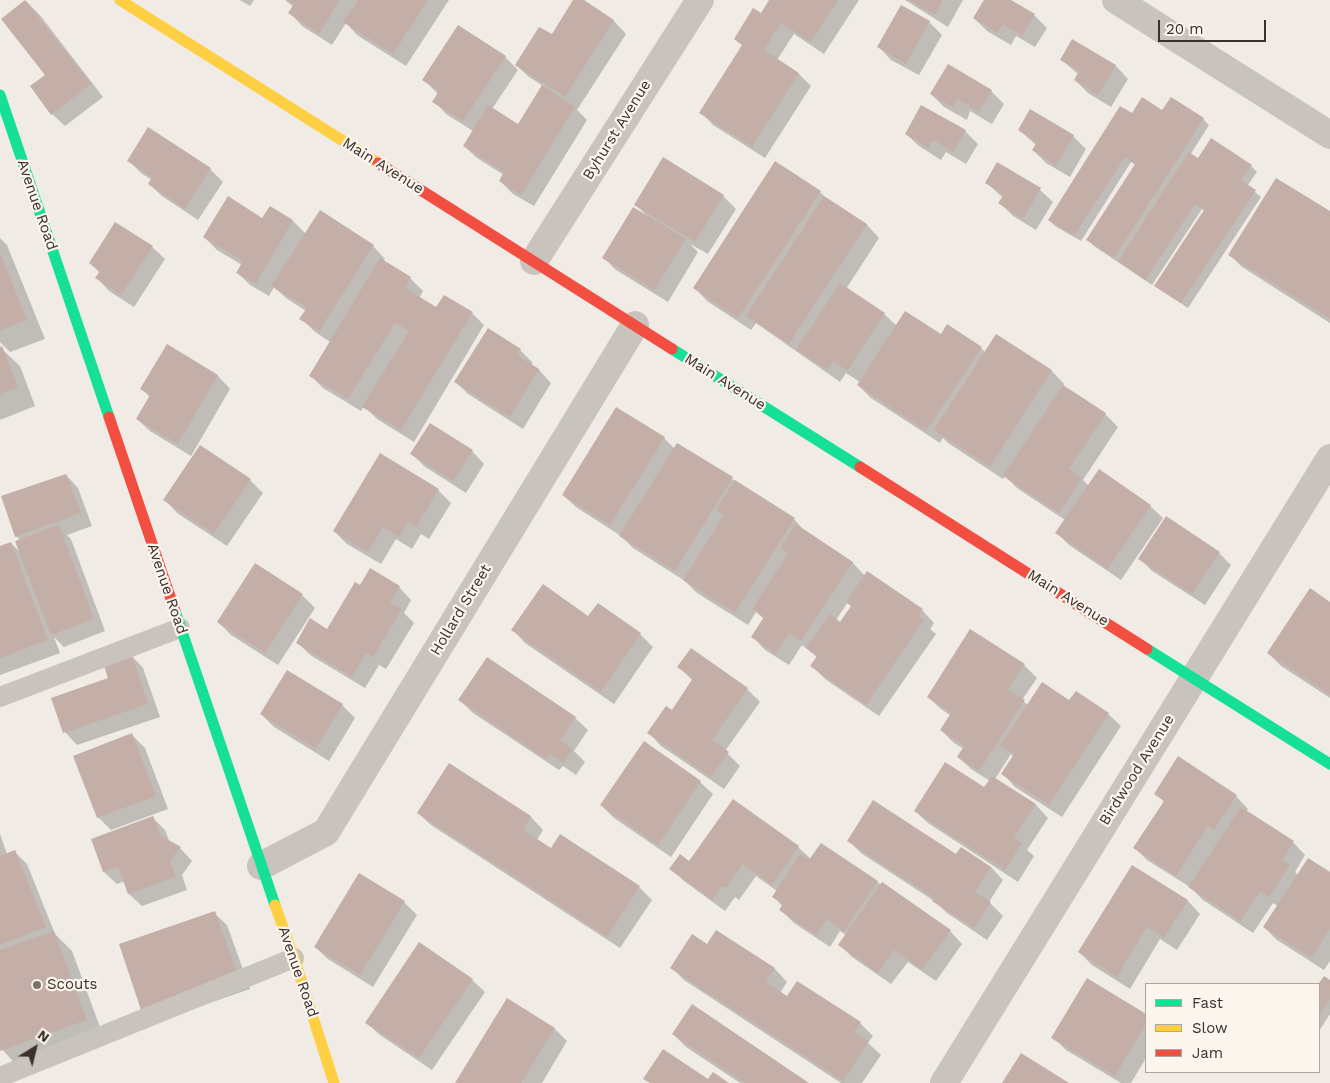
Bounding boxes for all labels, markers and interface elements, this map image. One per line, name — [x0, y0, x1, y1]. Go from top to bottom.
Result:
scale bar — [1160, 10, 1268, 42]
text: 20 m — [1166, 20, 1204, 38]
street label: Byhurst Avenue — [579, 77, 655, 183]
street label: Main Avenue — [339, 134, 427, 198]
street label: Avenue Road — [13, 157, 61, 253]
street label: Main Avenue — [681, 350, 769, 414]
street label: Avenue Road — [143, 541, 191, 637]
street label: Hollard Street — [427, 561, 495, 659]
street label: Main Avenue — [1024, 566, 1112, 630]
street label: Birdwood Avenue — [1096, 711, 1178, 829]
street label: Avenue Road — [274, 924, 322, 1020]
place label: Scouts — [47, 976, 97, 994]
marker: Scouts — [31, 979, 43, 991]
legend — [1145, 983, 1320, 1073]
text: Fast — [1192, 994, 1223, 1012]
text: Slow — [1192, 1019, 1228, 1037]
north arrow — [10, 1023, 60, 1073]
text: N — [35, 1026, 53, 1045]
text: Jam — [1192, 1044, 1223, 1062]

